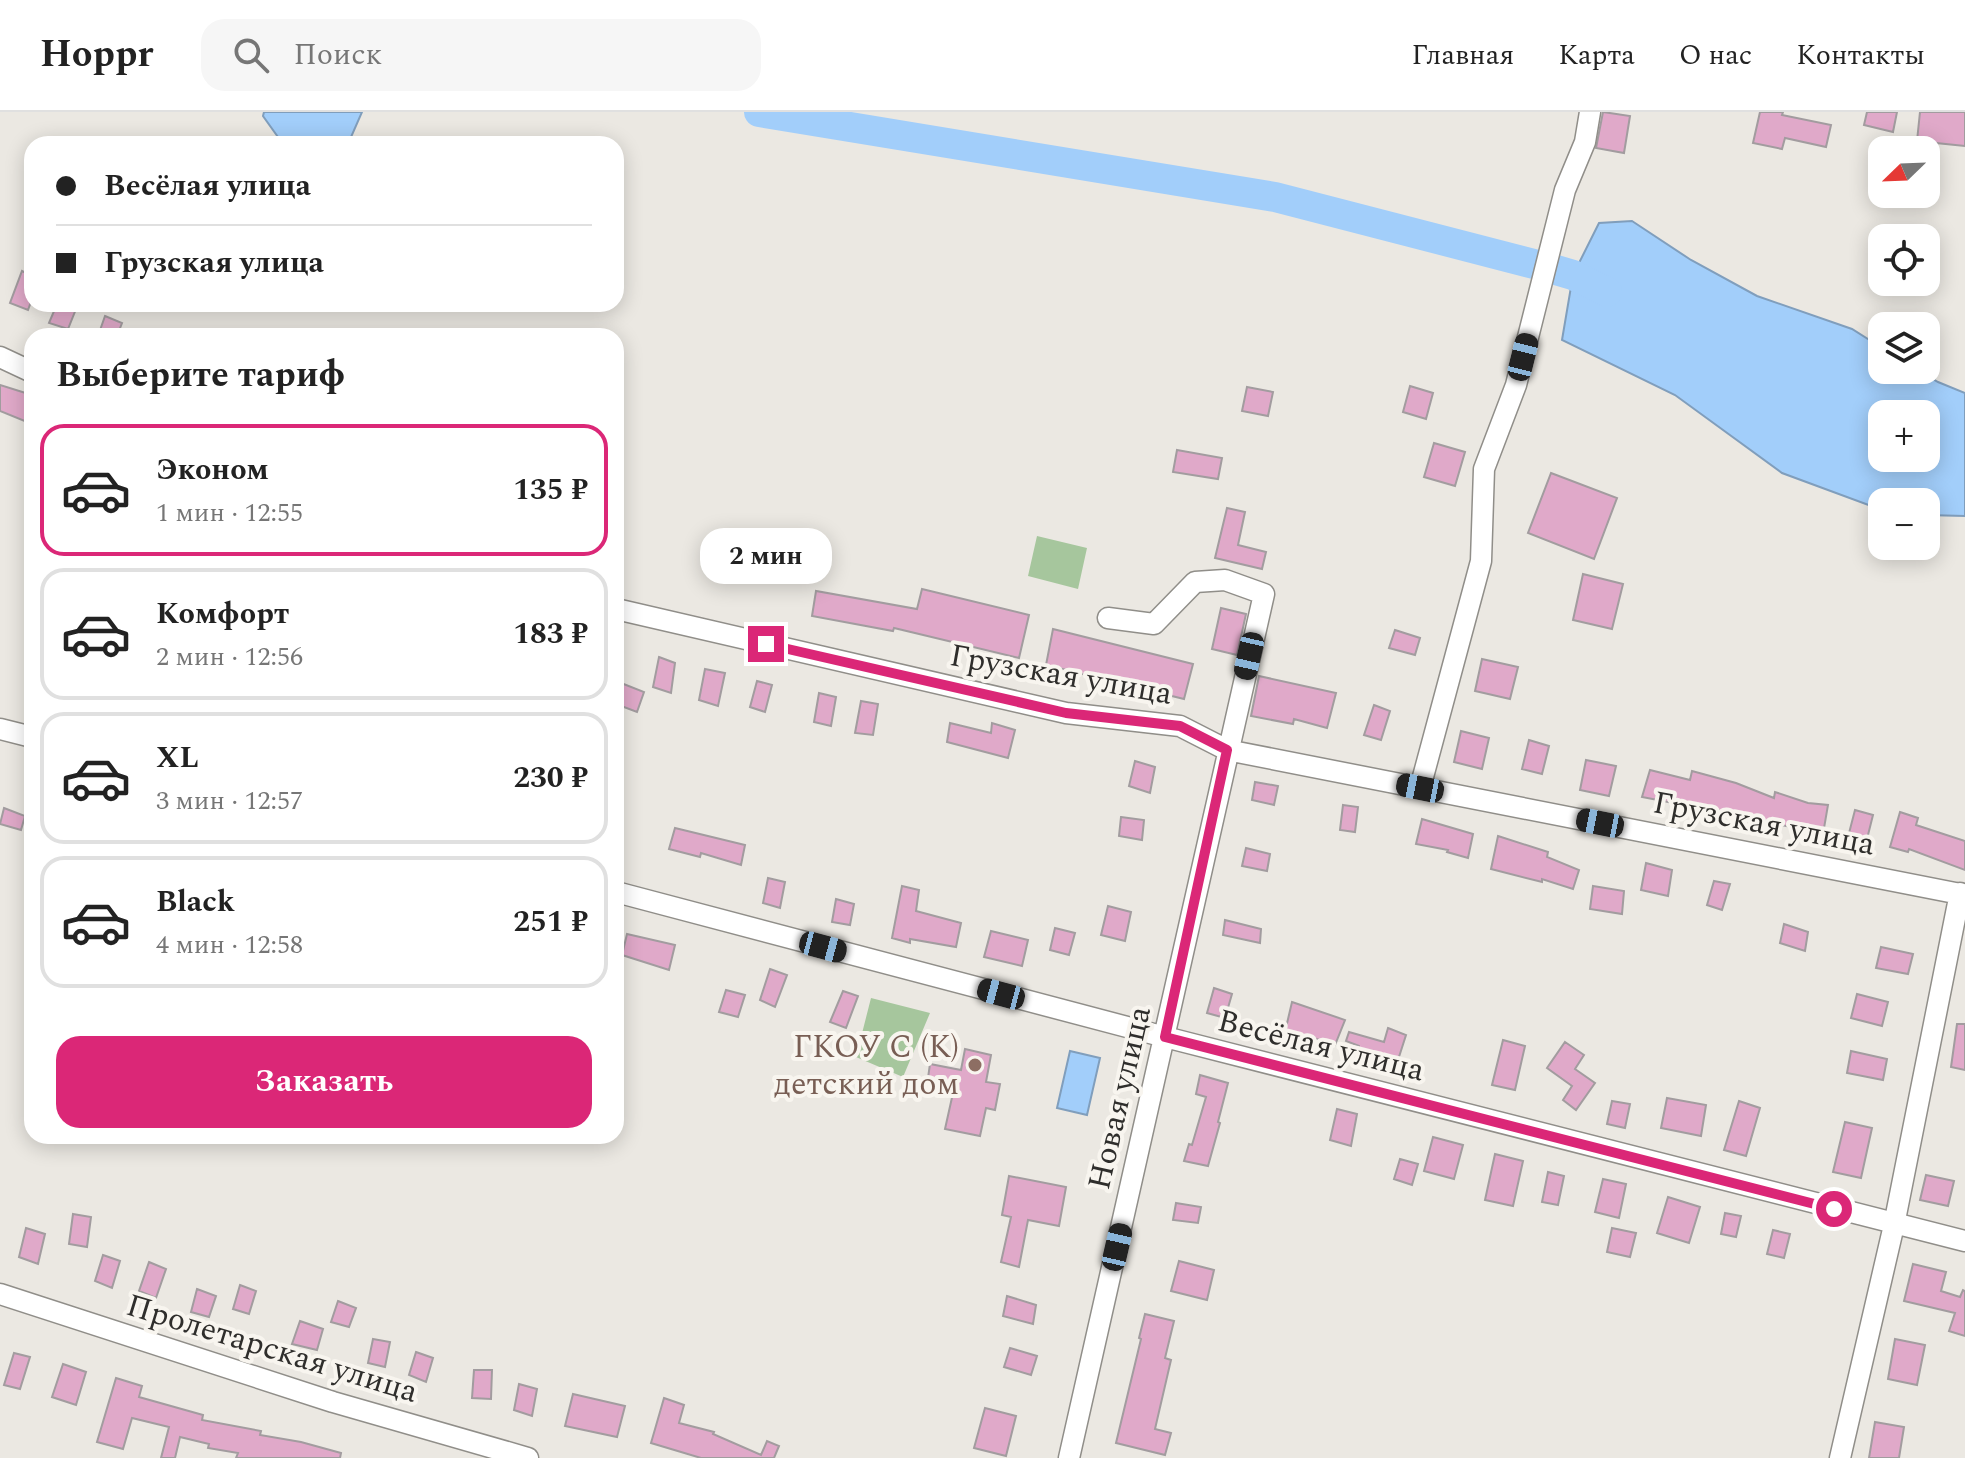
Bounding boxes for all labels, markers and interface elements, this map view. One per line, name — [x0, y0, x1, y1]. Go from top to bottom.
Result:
search box — [201, 19, 761, 91]
text: Hoppr — [40, 26, 153, 84]
text: Поиск — [293, 32, 382, 78]
icon: search — [229, 33, 273, 77]
text: Главная — [1412, 34, 1514, 77]
text: Карта — [1558, 34, 1635, 77]
text: О нас — [1679, 34, 1752, 77]
text: Контакты — [1796, 34, 1925, 77]
north arrow — [1868, 136, 1940, 208]
map controls — [1868, 136, 1940, 560]
text: Весёлая улица — [104, 163, 311, 209]
button: locate — [1868, 224, 1940, 296]
text: Грузская улица — [104, 240, 324, 286]
button: layers — [1868, 312, 1940, 384]
car — [1506, 331, 1540, 383]
text: Выберите тариф — [56, 348, 345, 403]
button: + — [1868, 400, 1940, 472]
text: Эконом — [156, 447, 269, 493]
icon: car — [60, 454, 132, 526]
text: 135 ₽ — [513, 467, 588, 513]
button: − — [1868, 488, 1940, 560]
text: 1 мин · 12:55 — [156, 493, 303, 533]
callout: 2 мин — [700, 528, 832, 584]
text: 2 мин — [729, 536, 803, 576]
text: Комфорт — [156, 591, 289, 637]
icon: car — [60, 598, 132, 670]
text: 183 ₽ — [513, 611, 588, 657]
route end — [748, 626, 784, 662]
car — [1232, 630, 1266, 682]
street label: Грузская улица — [946, 631, 1176, 719]
text: 2 мин · 12:56 — [156, 637, 303, 677]
text: XL — [156, 735, 199, 781]
icon: car — [60, 742, 132, 814]
text: 230 ₽ — [513, 755, 588, 801]
car — [1394, 772, 1446, 804]
street label: Грузская улица — [1649, 778, 1880, 870]
text: 3 мин · 12:57 — [156, 781, 303, 821]
car — [1574, 807, 1626, 839]
text: Black — [156, 879, 235, 925]
icon: car — [60, 886, 132, 958]
text: 251 ₽ — [513, 899, 588, 945]
text: 4 мин · 12:58 — [156, 925, 303, 965]
car — [797, 929, 849, 965]
car — [975, 976, 1027, 1012]
street label: Весёлая улица — [1212, 997, 1430, 1095]
street label: Новая улица — [1075, 1001, 1165, 1195]
place label: ГКОУ С (К) детский дом — [774, 1023, 959, 1109]
button: Заказать — [56, 1036, 592, 1128]
marker: ГКОУ С (К) детский дом — [966, 1056, 984, 1074]
route start — [1816, 1191, 1852, 1227]
car — [1100, 1221, 1134, 1273]
street label: Пролетарская улица — [120, 1281, 424, 1417]

